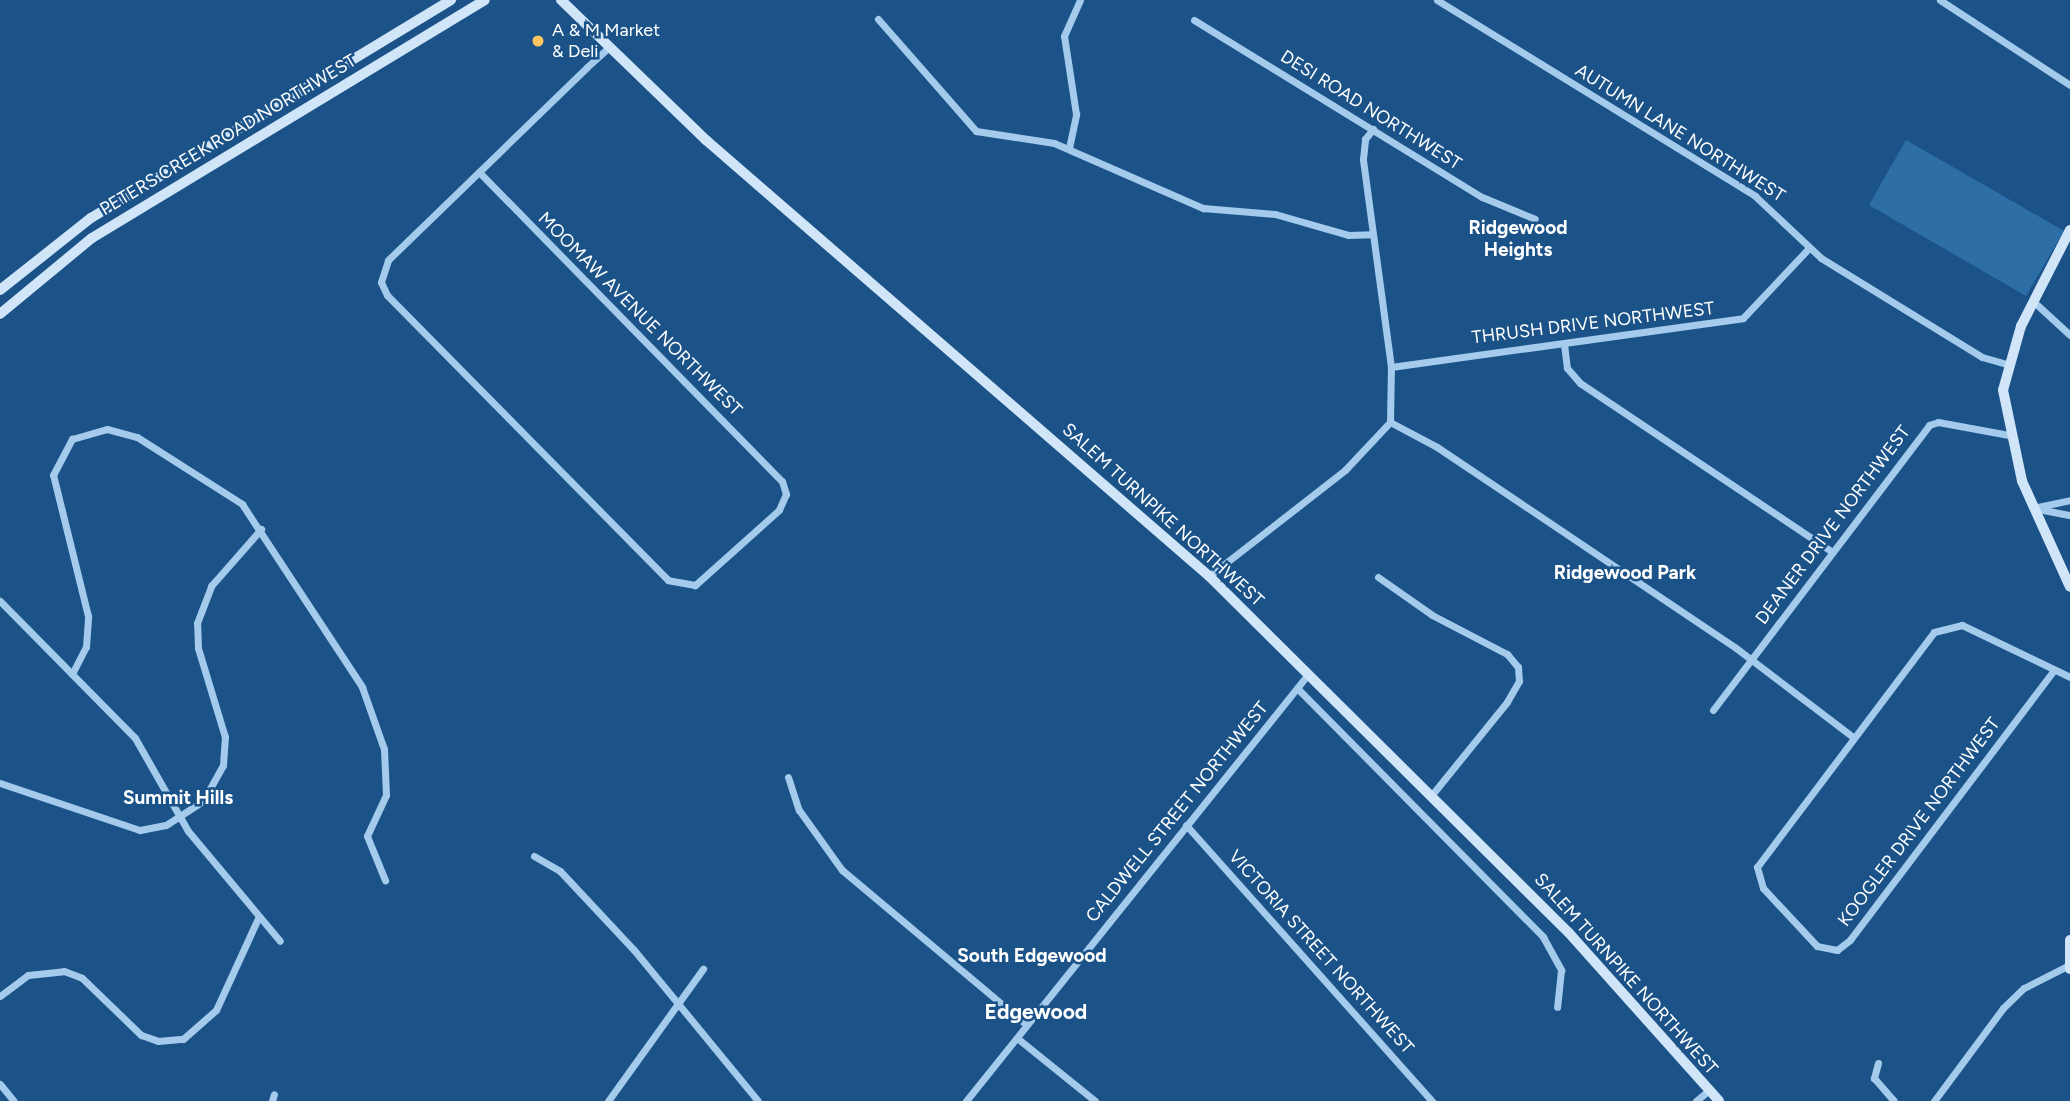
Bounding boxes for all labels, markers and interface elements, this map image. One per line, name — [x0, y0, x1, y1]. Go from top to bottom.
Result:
place label: A & M Market & Deli — [552, 20, 660, 62]
marker: A & M Market & Deli — [530, 33, 546, 49]
street label: DESI ROAD NORTHWEST — [1277, 45, 1465, 175]
street label: PETERS CREEK ROAD NORTHWEST — [96, 50, 360, 220]
street label: AUTUMN LANE NORTHWEST — [1571, 59, 1789, 207]
street label: MOOMAW AVENUE NORTHWEST — [534, 208, 746, 420]
district label: Ridgewood Heights — [1468, 217, 1568, 261]
street label: THRUSH DRIVE NORTHWEST — [1471, 297, 1715, 349]
street label: SALEM TURNPIKE NORTHWEST — [1058, 419, 1268, 611]
street label: DEANER DRIVE NORTHWEST — [1751, 421, 1915, 629]
district label: Ridgewood Park — [1554, 562, 1696, 584]
street label: CALDWELL STREET NORTHWEST — [1081, 697, 1273, 927]
street label: KOOGLER DRIVE NORTHWEST — [1833, 713, 2005, 931]
district label: Summit Hills — [123, 787, 233, 809]
street label: VICTORIA STREET NORTHWEST — [1224, 846, 1418, 1058]
street label: SALEM TURNPIKE NORTHWEST — [1530, 869, 1722, 1079]
district label: South Edgewood — [957, 945, 1107, 967]
district label: Edgewood — [985, 999, 1087, 1025]

